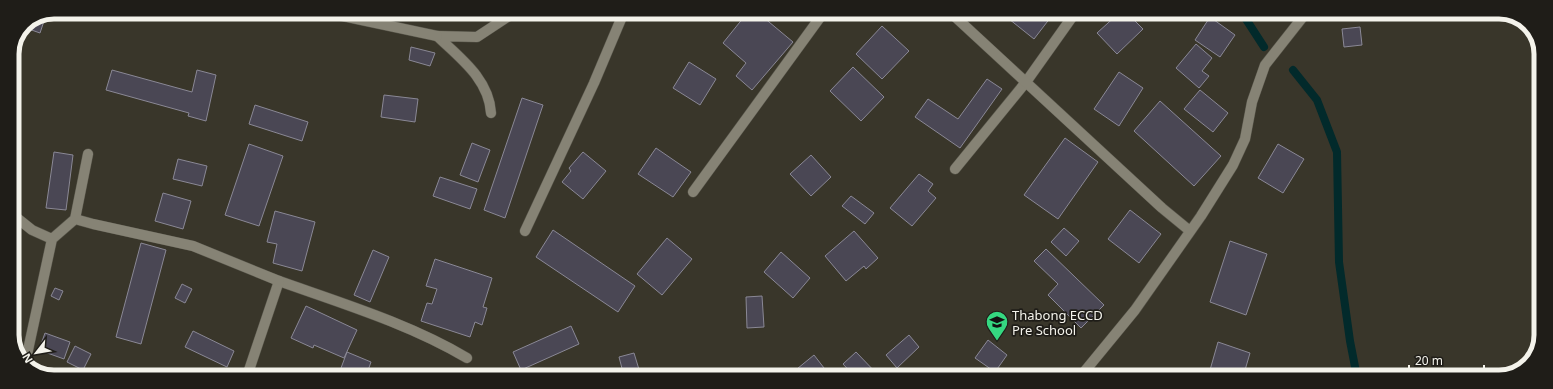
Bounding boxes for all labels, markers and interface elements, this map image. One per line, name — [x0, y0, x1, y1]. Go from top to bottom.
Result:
place label: Thabong ECCD Pre School — [1012, 306, 1103, 339]
school or university icon: Thabong ECCD Pre School — [984, 309, 1010, 342]
north arrow — [16, 333, 56, 373]
scale bar — [1409, 347, 1484, 373]
text: N — [18, 351, 36, 366]
text: 20 m — [1415, 352, 1443, 369]

